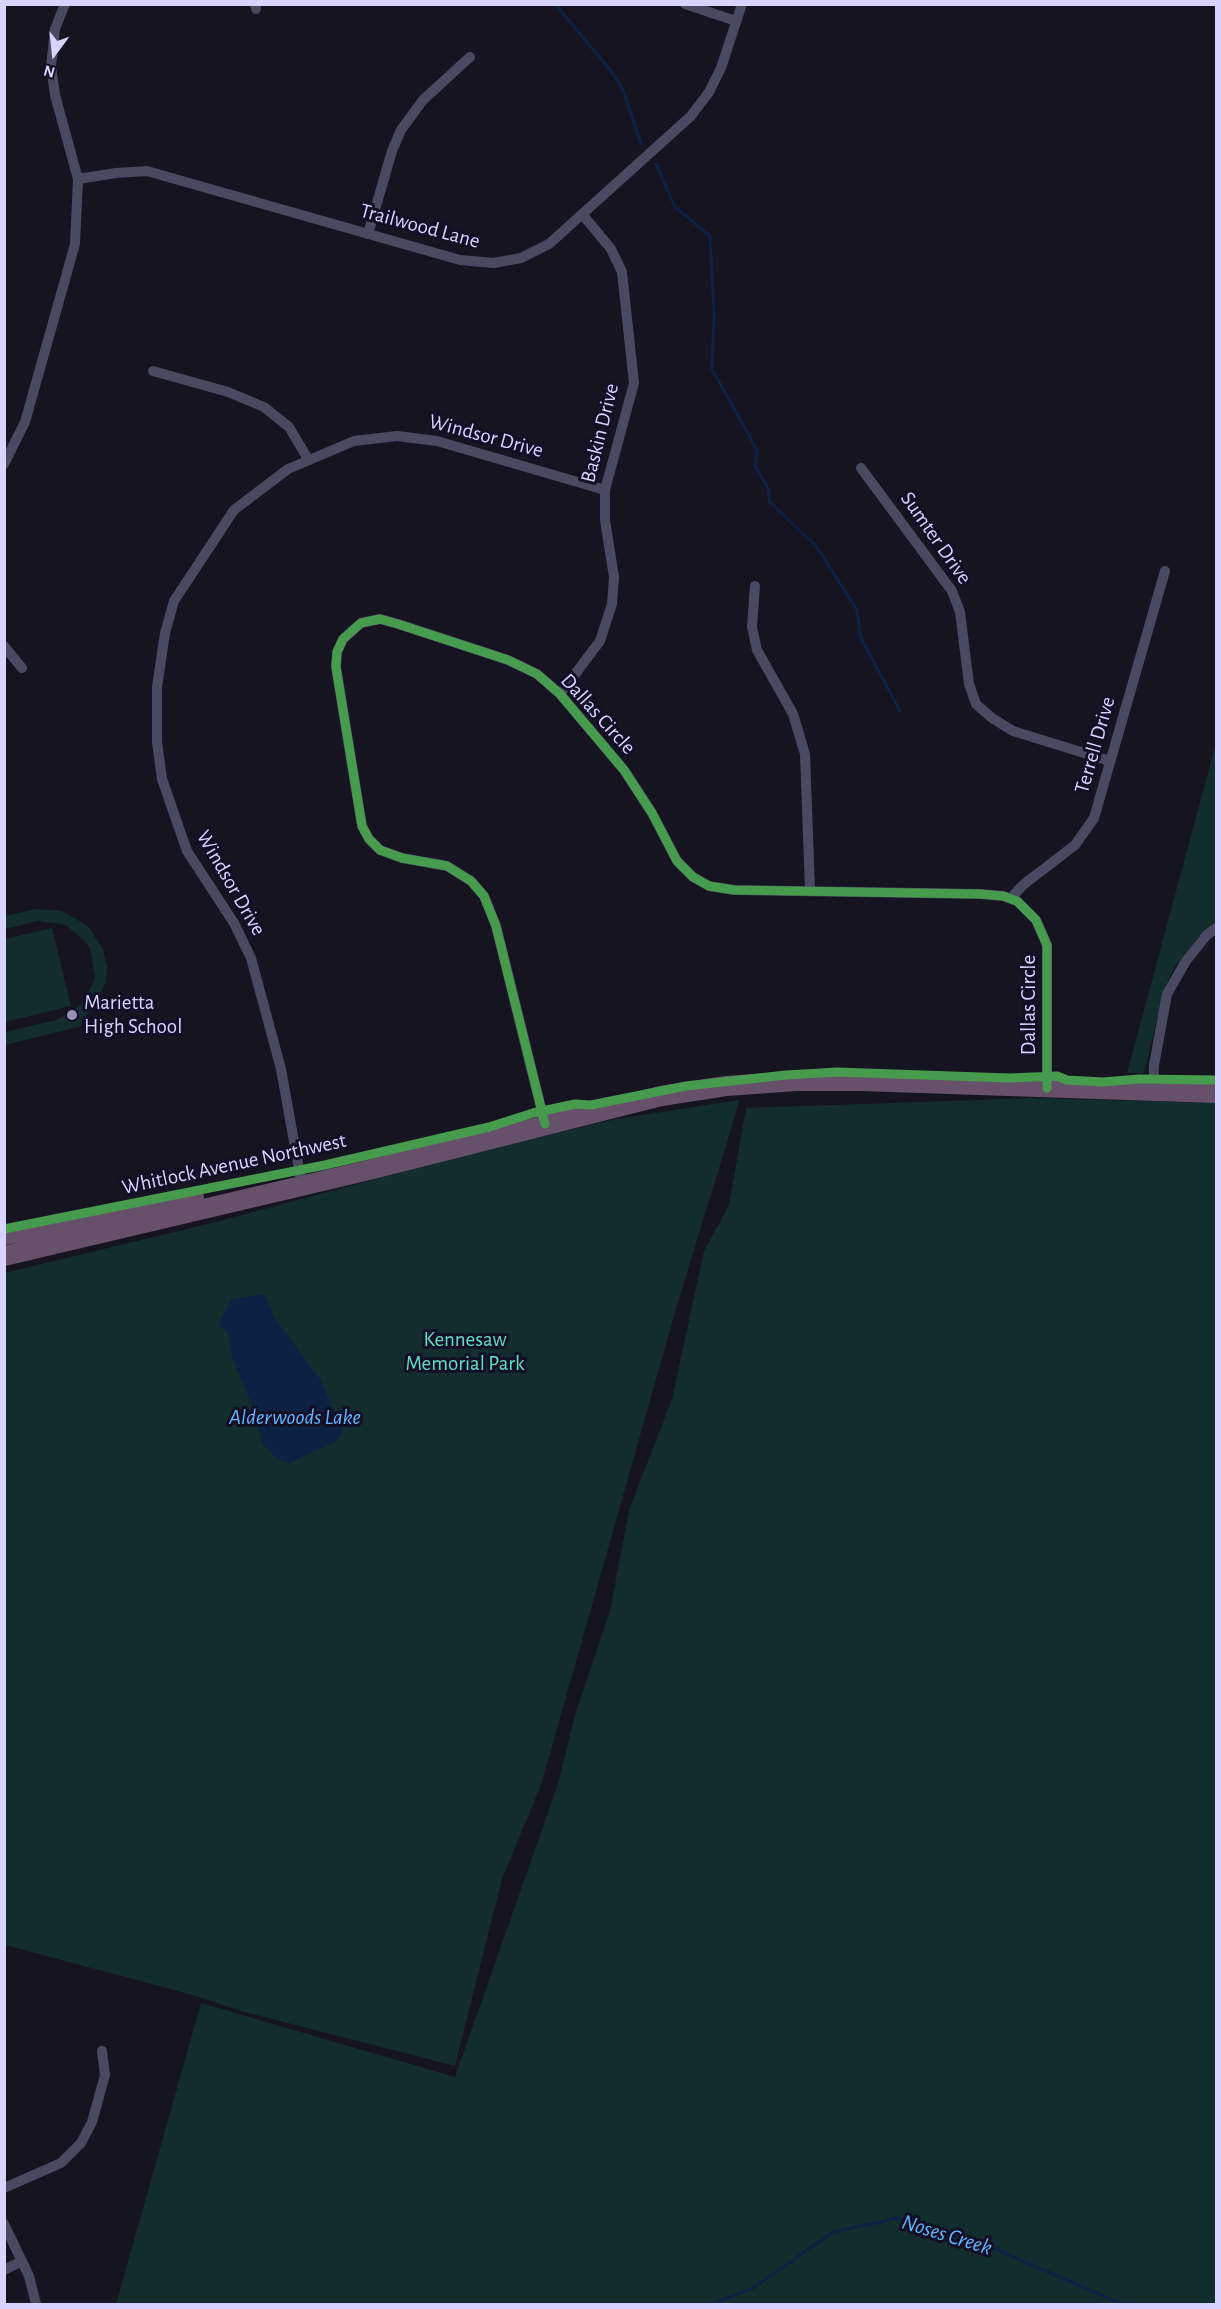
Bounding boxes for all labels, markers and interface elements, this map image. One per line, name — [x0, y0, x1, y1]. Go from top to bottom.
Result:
north arrow — [24, 24, 84, 84]
text: N — [42, 62, 57, 81]
street label: Trailwood Lane — [357, 198, 483, 254]
street label: Baskin Drive — [576, 381, 624, 485]
street label: Windsor Drive — [426, 409, 546, 463]
street label: Sumter Drive — [895, 487, 977, 589]
street label: Dallas Circle — [555, 668, 641, 760]
street label: Terrell Drive — [1069, 694, 1121, 796]
street label: Windsor Drive — [191, 826, 271, 940]
street label: Dallas Circle — [1016, 955, 1042, 1055]
place label: Marietta High School — [84, 990, 182, 1040]
marker: Marietta High School — [65, 1008, 79, 1022]
street label: Whitlock Avenue Northwest — [120, 1128, 348, 1200]
park label: Kennesaw Memorial Park — [405, 1327, 525, 1377]
water label: Alderwoods Lake — [229, 1404, 361, 1430]
water label: Noses Creek — [899, 2209, 995, 2261]

